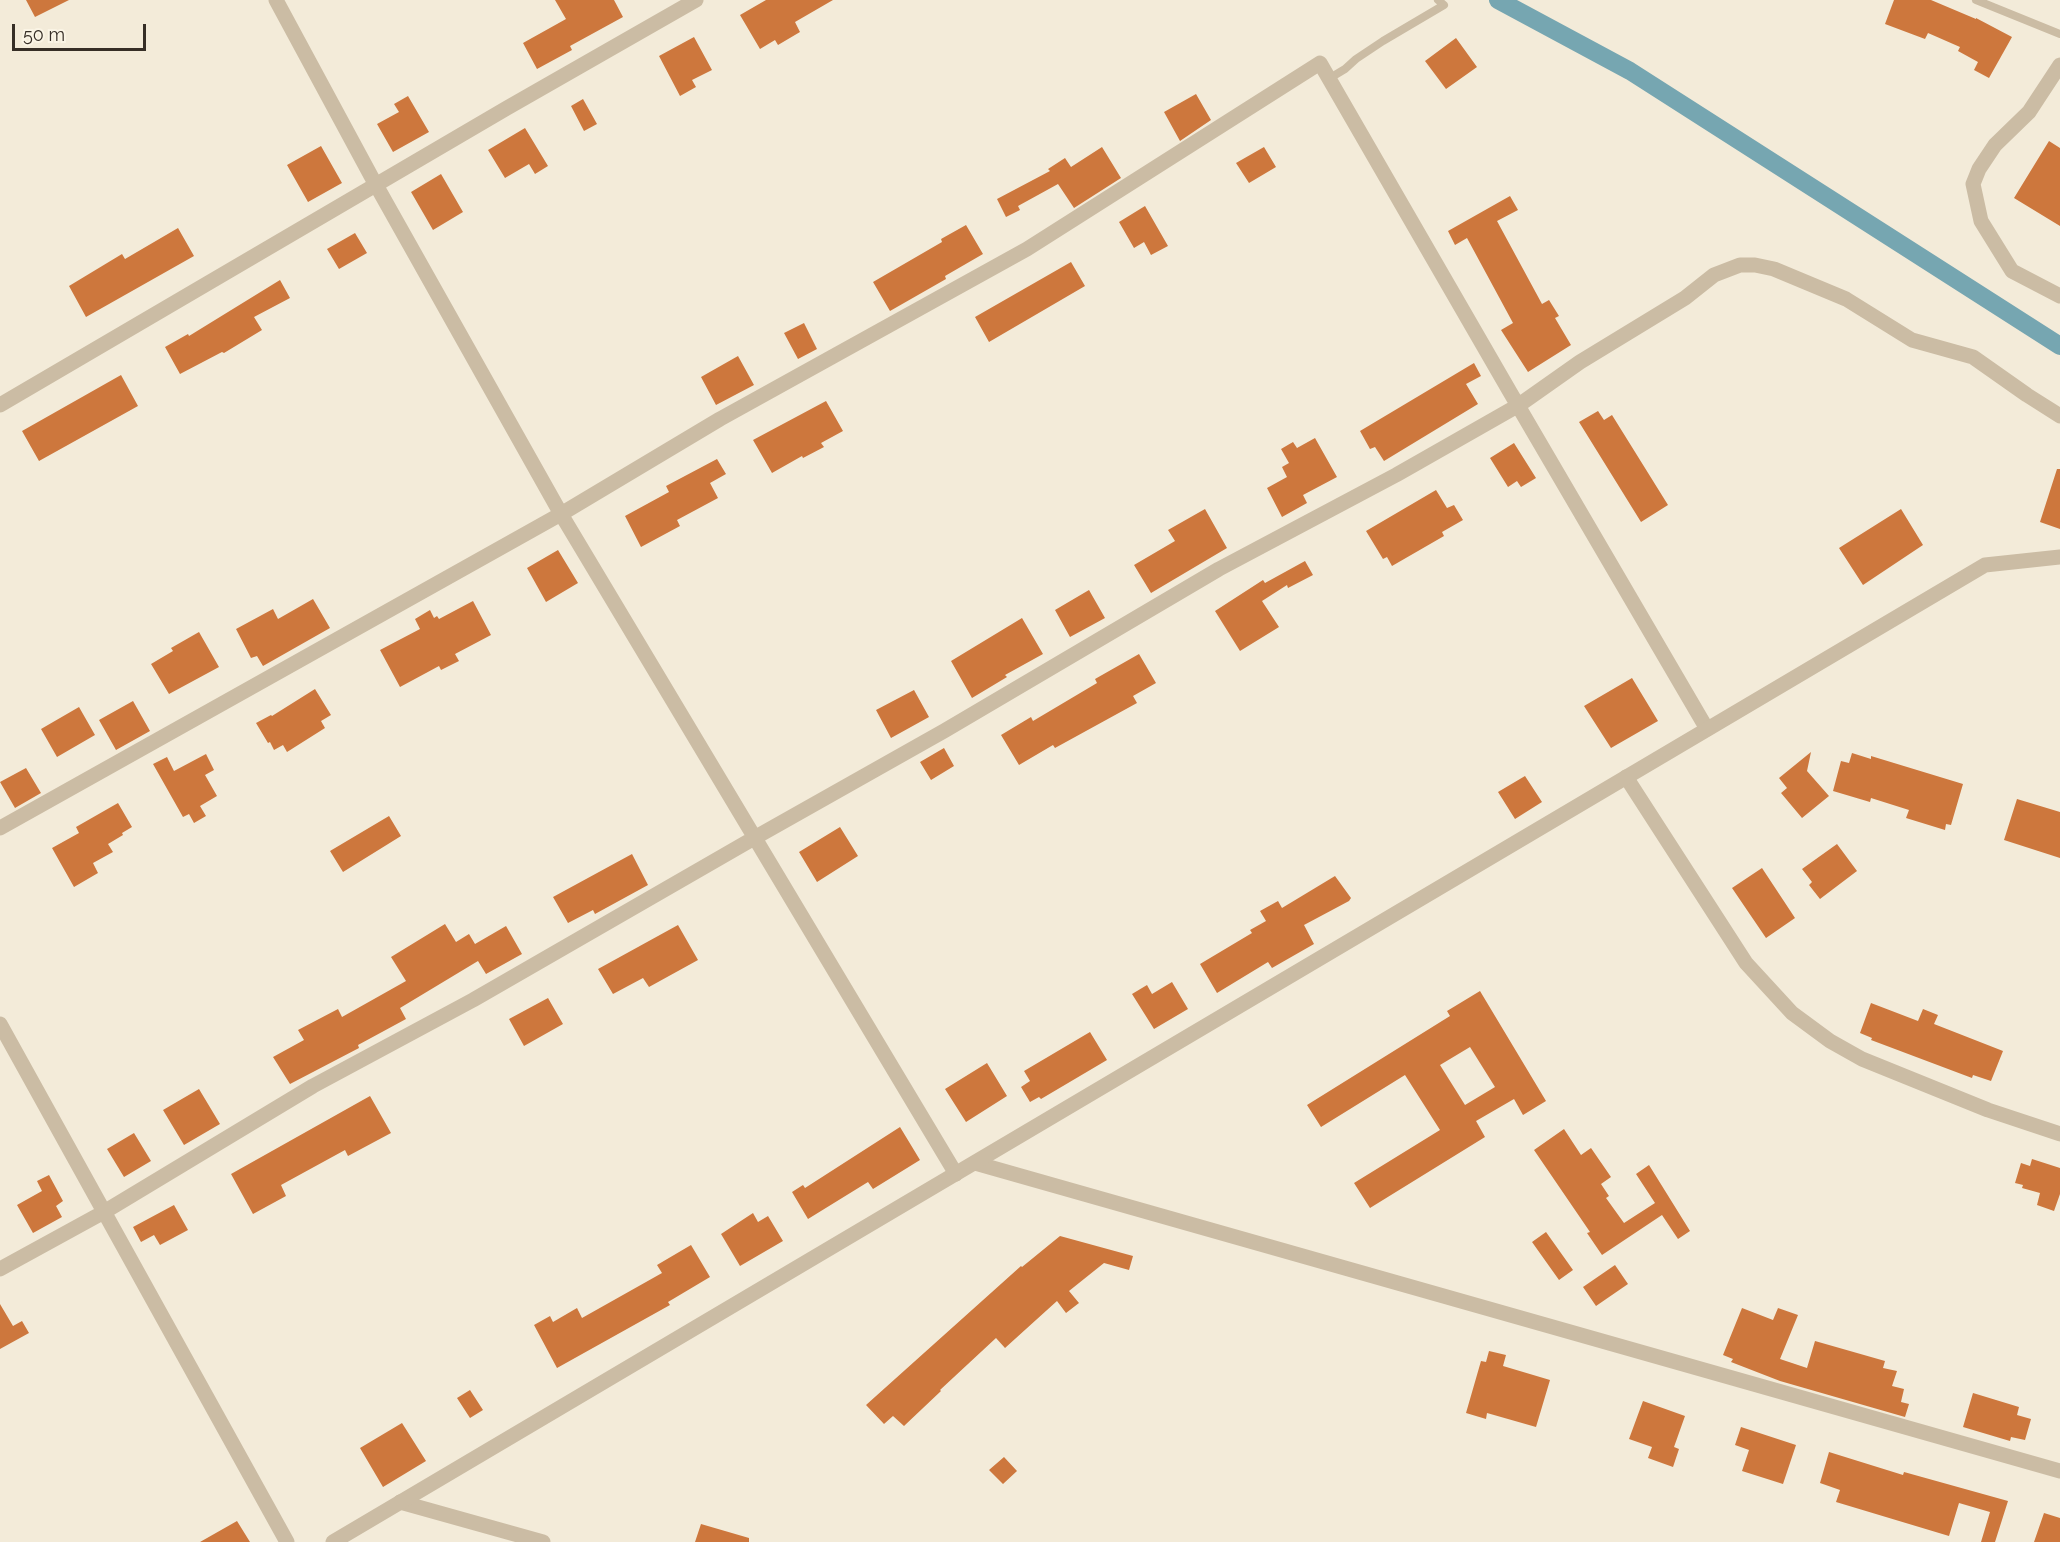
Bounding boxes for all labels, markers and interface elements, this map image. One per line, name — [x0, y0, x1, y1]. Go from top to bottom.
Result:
scale bar — [15, 12, 148, 50]
text: 50 m — [23, 24, 65, 45]

